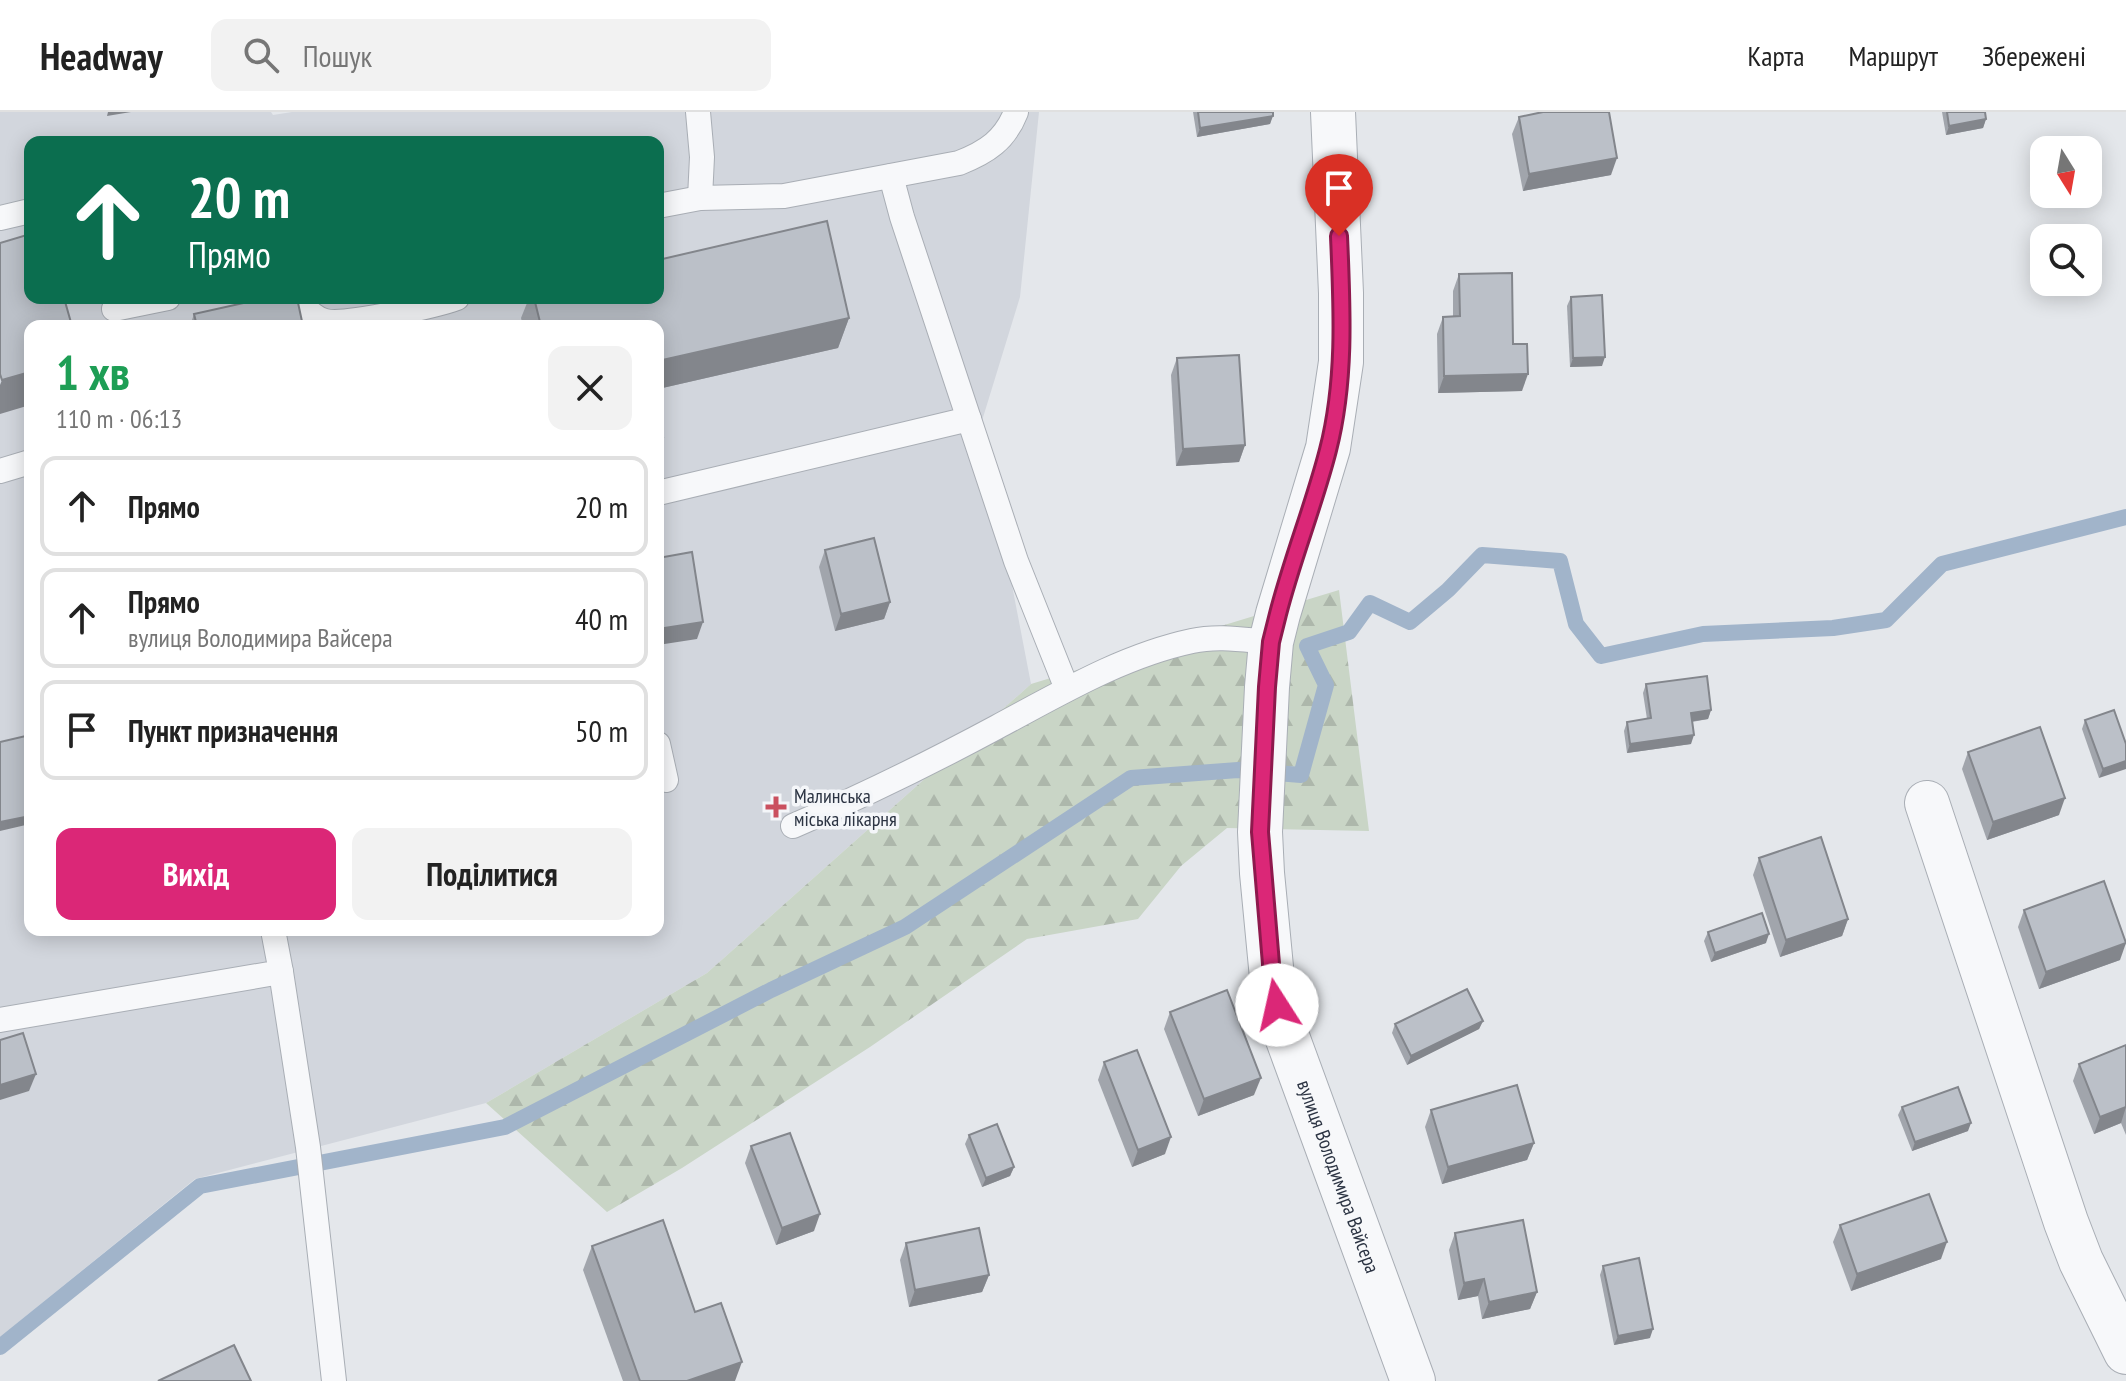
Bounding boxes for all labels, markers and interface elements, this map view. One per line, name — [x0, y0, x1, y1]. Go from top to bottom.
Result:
search box — [211, 19, 771, 91]
text: Headway — [40, 31, 163, 80]
icon: search — [239, 33, 283, 77]
text: Пошук — [303, 36, 372, 75]
text: Карта — [1748, 37, 1805, 74]
text: Маршрут — [1849, 37, 1938, 74]
text: Збережені — [1982, 37, 2086, 74]
north arrow — [2030, 136, 2102, 208]
map controls — [2030, 136, 2102, 296]
pin — [1305, 154, 1373, 236]
text: 20 m — [188, 161, 290, 233]
icon: arrive — [1317, 166, 1361, 210]
icon: ahead — [56, 168, 160, 272]
button: search — [2030, 224, 2102, 296]
text: Прямо — [188, 231, 271, 278]
text: 1 хв — [56, 341, 130, 403]
button: close — [548, 346, 632, 430]
text: 110 m · 06:13 — [56, 402, 182, 435]
icon: ahead — [60, 484, 104, 528]
text: Прямо — [128, 487, 200, 526]
text: 20 m — [575, 487, 628, 526]
text: Прямо — [128, 582, 200, 621]
icon: ahead — [60, 596, 104, 640]
text: 40 m — [575, 599, 628, 638]
text: вулиця Володимира Вайсера — [128, 621, 393, 654]
icon: arrive — [60, 708, 104, 752]
text: Пункт призначення — [128, 711, 338, 750]
text: 50 m — [575, 711, 628, 750]
place label: Малинська міська лікарня — [794, 783, 897, 832]
marker: Малинська міська лікарня — [765, 796, 787, 818]
button: Вихід — [56, 828, 336, 920]
button: Поділитися — [352, 828, 632, 920]
position arrow — [1235, 963, 1319, 1047]
street label: вулиця Володимира Вайсера — [1291, 1077, 1385, 1277]

